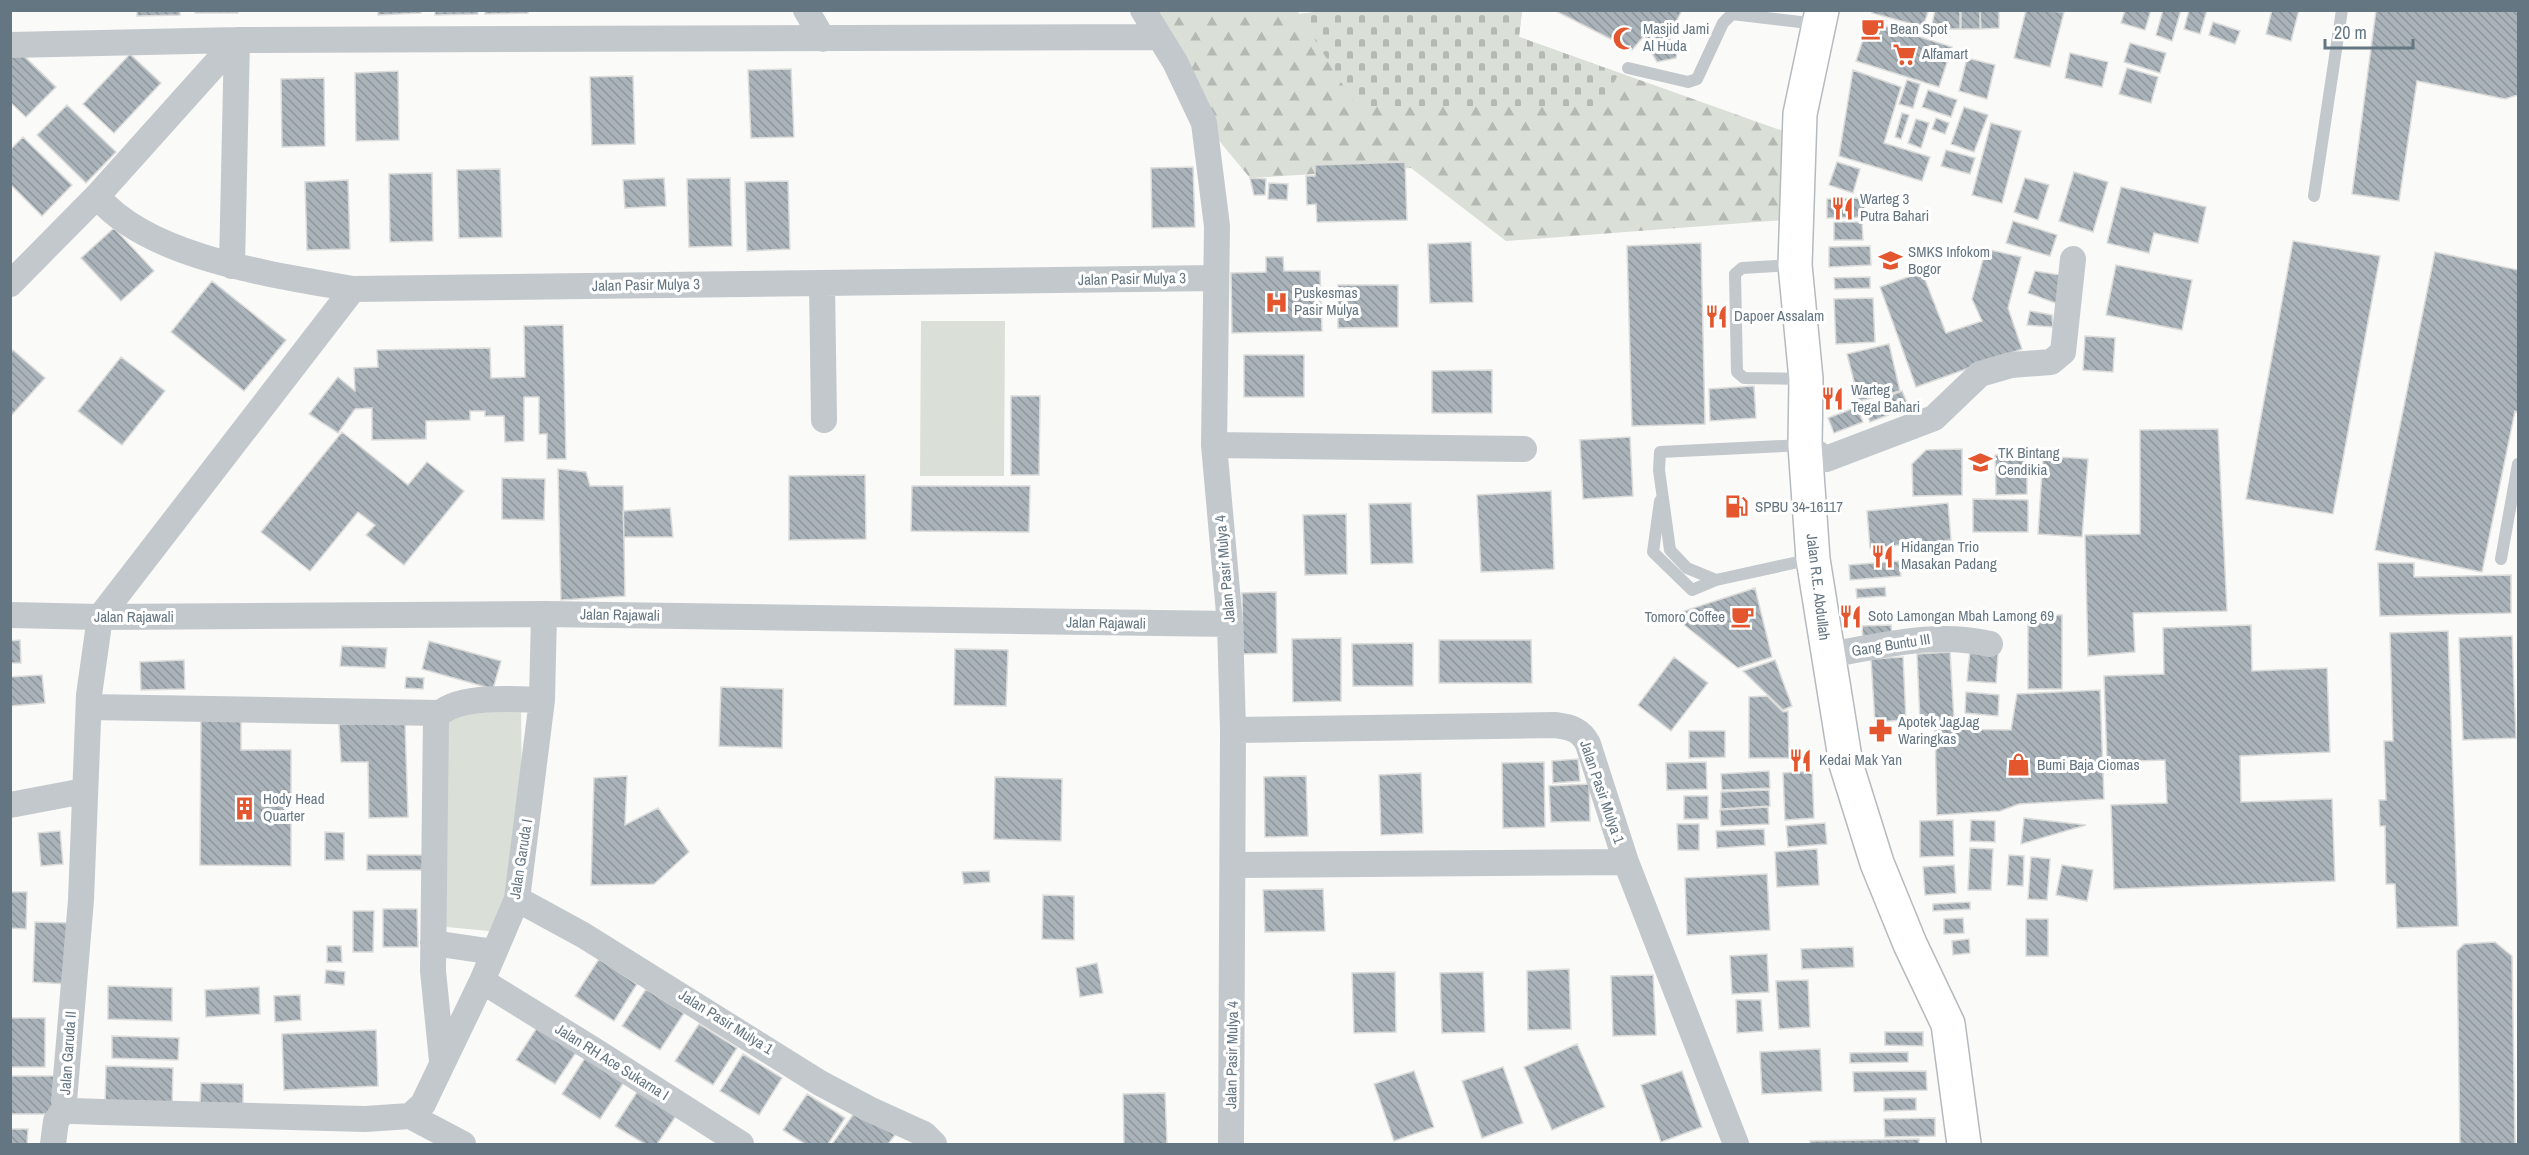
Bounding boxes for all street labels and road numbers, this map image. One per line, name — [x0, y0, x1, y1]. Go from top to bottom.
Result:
street label: Jalan Pasir Mulya 3 — [1078, 267, 1186, 290]
street label: Jalan Pasir Mulya 3 — [592, 273, 700, 296]
street label: Jalan Pasir Mulya 4 — [1209, 514, 1240, 624]
street label: Jalan R.E. Abdullah — [1802, 532, 1835, 641]
street label: Jalan Rajawali — [580, 603, 660, 626]
street label: Jalan Rajawali — [94, 606, 174, 627]
street label: Jalan Rajawali — [1066, 611, 1146, 634]
street label: Gang Buntu III — [1850, 628, 1932, 661]
street label: Jalan Pasir Mulya 1 — [1575, 737, 1630, 846]
street label: Jalan Garuda I — [504, 817, 537, 900]
street label: Jalan Pasir Mulya 1 — [675, 984, 778, 1059]
street label: Jalan Pasir Mulya 4 — [1220, 1001, 1243, 1109]
street label: Jalan Garuda II — [54, 1010, 81, 1096]
street label: Jalan RH Ace Sukarna I — [551, 1018, 673, 1105]

